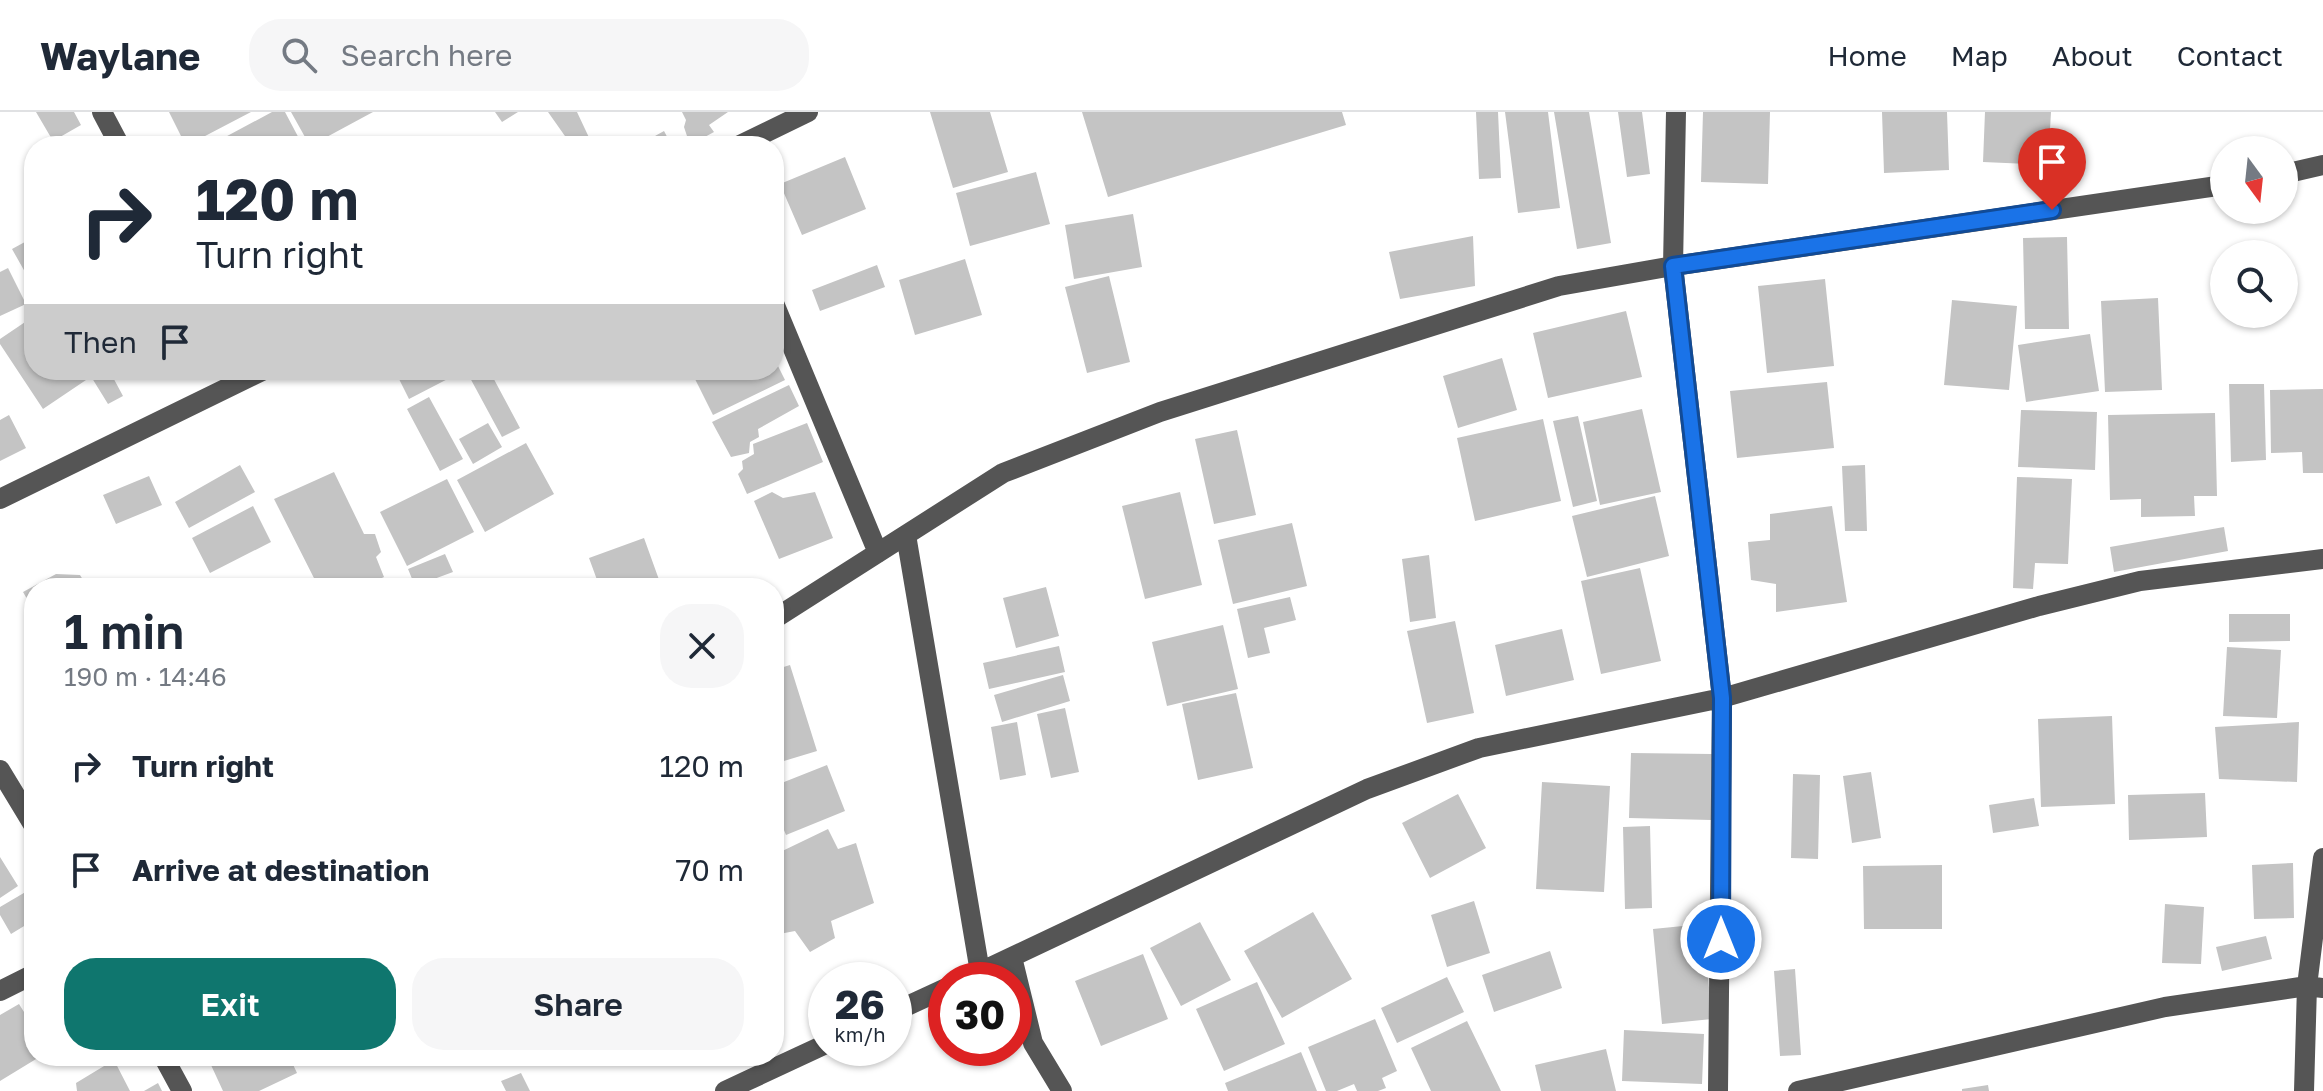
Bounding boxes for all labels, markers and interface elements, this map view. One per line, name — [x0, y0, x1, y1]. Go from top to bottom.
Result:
search box — [249, 19, 809, 91]
text: Waylane — [40, 33, 201, 78]
icon: search — [277, 33, 321, 77]
text: Search here — [341, 37, 512, 73]
text: Home — [1828, 39, 1907, 72]
text: Map — [1951, 39, 2008, 72]
text: About — [2052, 39, 2133, 72]
text: Contact — [2177, 39, 2283, 72]
pin — [2018, 128, 2086, 210]
north arrow — [2210, 136, 2298, 224]
map controls — [2210, 136, 2298, 328]
icon: arrive — [2030, 140, 2074, 184]
text: 120 m — [196, 165, 358, 232]
icon: right — [64, 168, 168, 272]
text: Turn right — [196, 233, 364, 276]
button: search — [2210, 240, 2298, 328]
icon: arrive — [153, 320, 197, 364]
text: Then — [64, 324, 137, 360]
text: 1 min — [64, 602, 184, 660]
button: close — [660, 604, 744, 688]
text: 190 m · 14:46 — [64, 661, 227, 692]
icon: right — [64, 744, 108, 788]
text: Turn right — [132, 748, 274, 784]
text: 120 m — [659, 748, 744, 784]
icon: arrive — [64, 848, 108, 892]
text: Arrive at destination — [132, 852, 429, 888]
text: 70 m — [675, 852, 744, 888]
position arrow — [1679, 897, 1763, 981]
button: Exit — [64, 958, 396, 1050]
button: Share — [412, 958, 744, 1050]
speed limit sign: 30 — [928, 962, 1032, 1066]
text: 26 — [835, 980, 885, 1028]
text: km/h — [835, 1022, 885, 1046]

